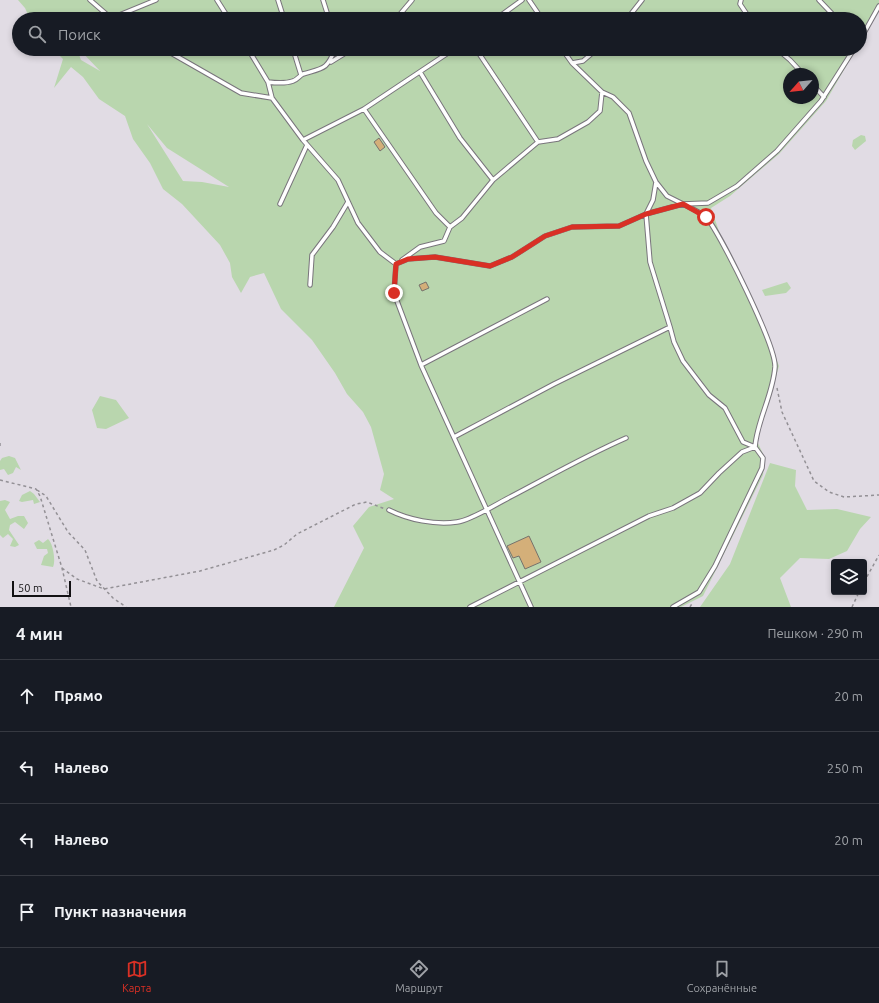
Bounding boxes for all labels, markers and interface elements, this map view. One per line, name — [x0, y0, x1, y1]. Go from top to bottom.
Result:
search box — [12, 12, 867, 56]
icon: search — [26, 23, 48, 45]
text: Поиск — [58, 26, 101, 43]
north arrow — [783, 68, 819, 104]
route start — [697, 208, 715, 226]
route end — [385, 284, 403, 302]
map controls — [831, 559, 867, 595]
button: layers — [831, 559, 867, 595]
scale bar — [12, 579, 71, 598]
text: 50 m — [18, 582, 42, 594]
text: 4 мин — [16, 624, 63, 643]
text: Пешком · 290 m — [767, 626, 863, 640]
icon: ahead — [16, 685, 38, 707]
text: Прямо — [54, 687, 103, 704]
text: 20 m — [834, 689, 863, 703]
icon: left — [16, 757, 38, 779]
text: Налево — [54, 759, 109, 776]
text: 250 m — [827, 761, 863, 775]
icon: left — [16, 829, 38, 851]
text: Налево — [54, 831, 109, 848]
text: 20 m — [834, 833, 863, 847]
icon: arrive — [16, 901, 38, 923]
text: Пункт назначения — [54, 903, 187, 920]
tab: Карта — [122, 958, 151, 994]
tab: Маршрут — [395, 958, 443, 994]
tab: Сохранённые — [687, 958, 757, 994]

